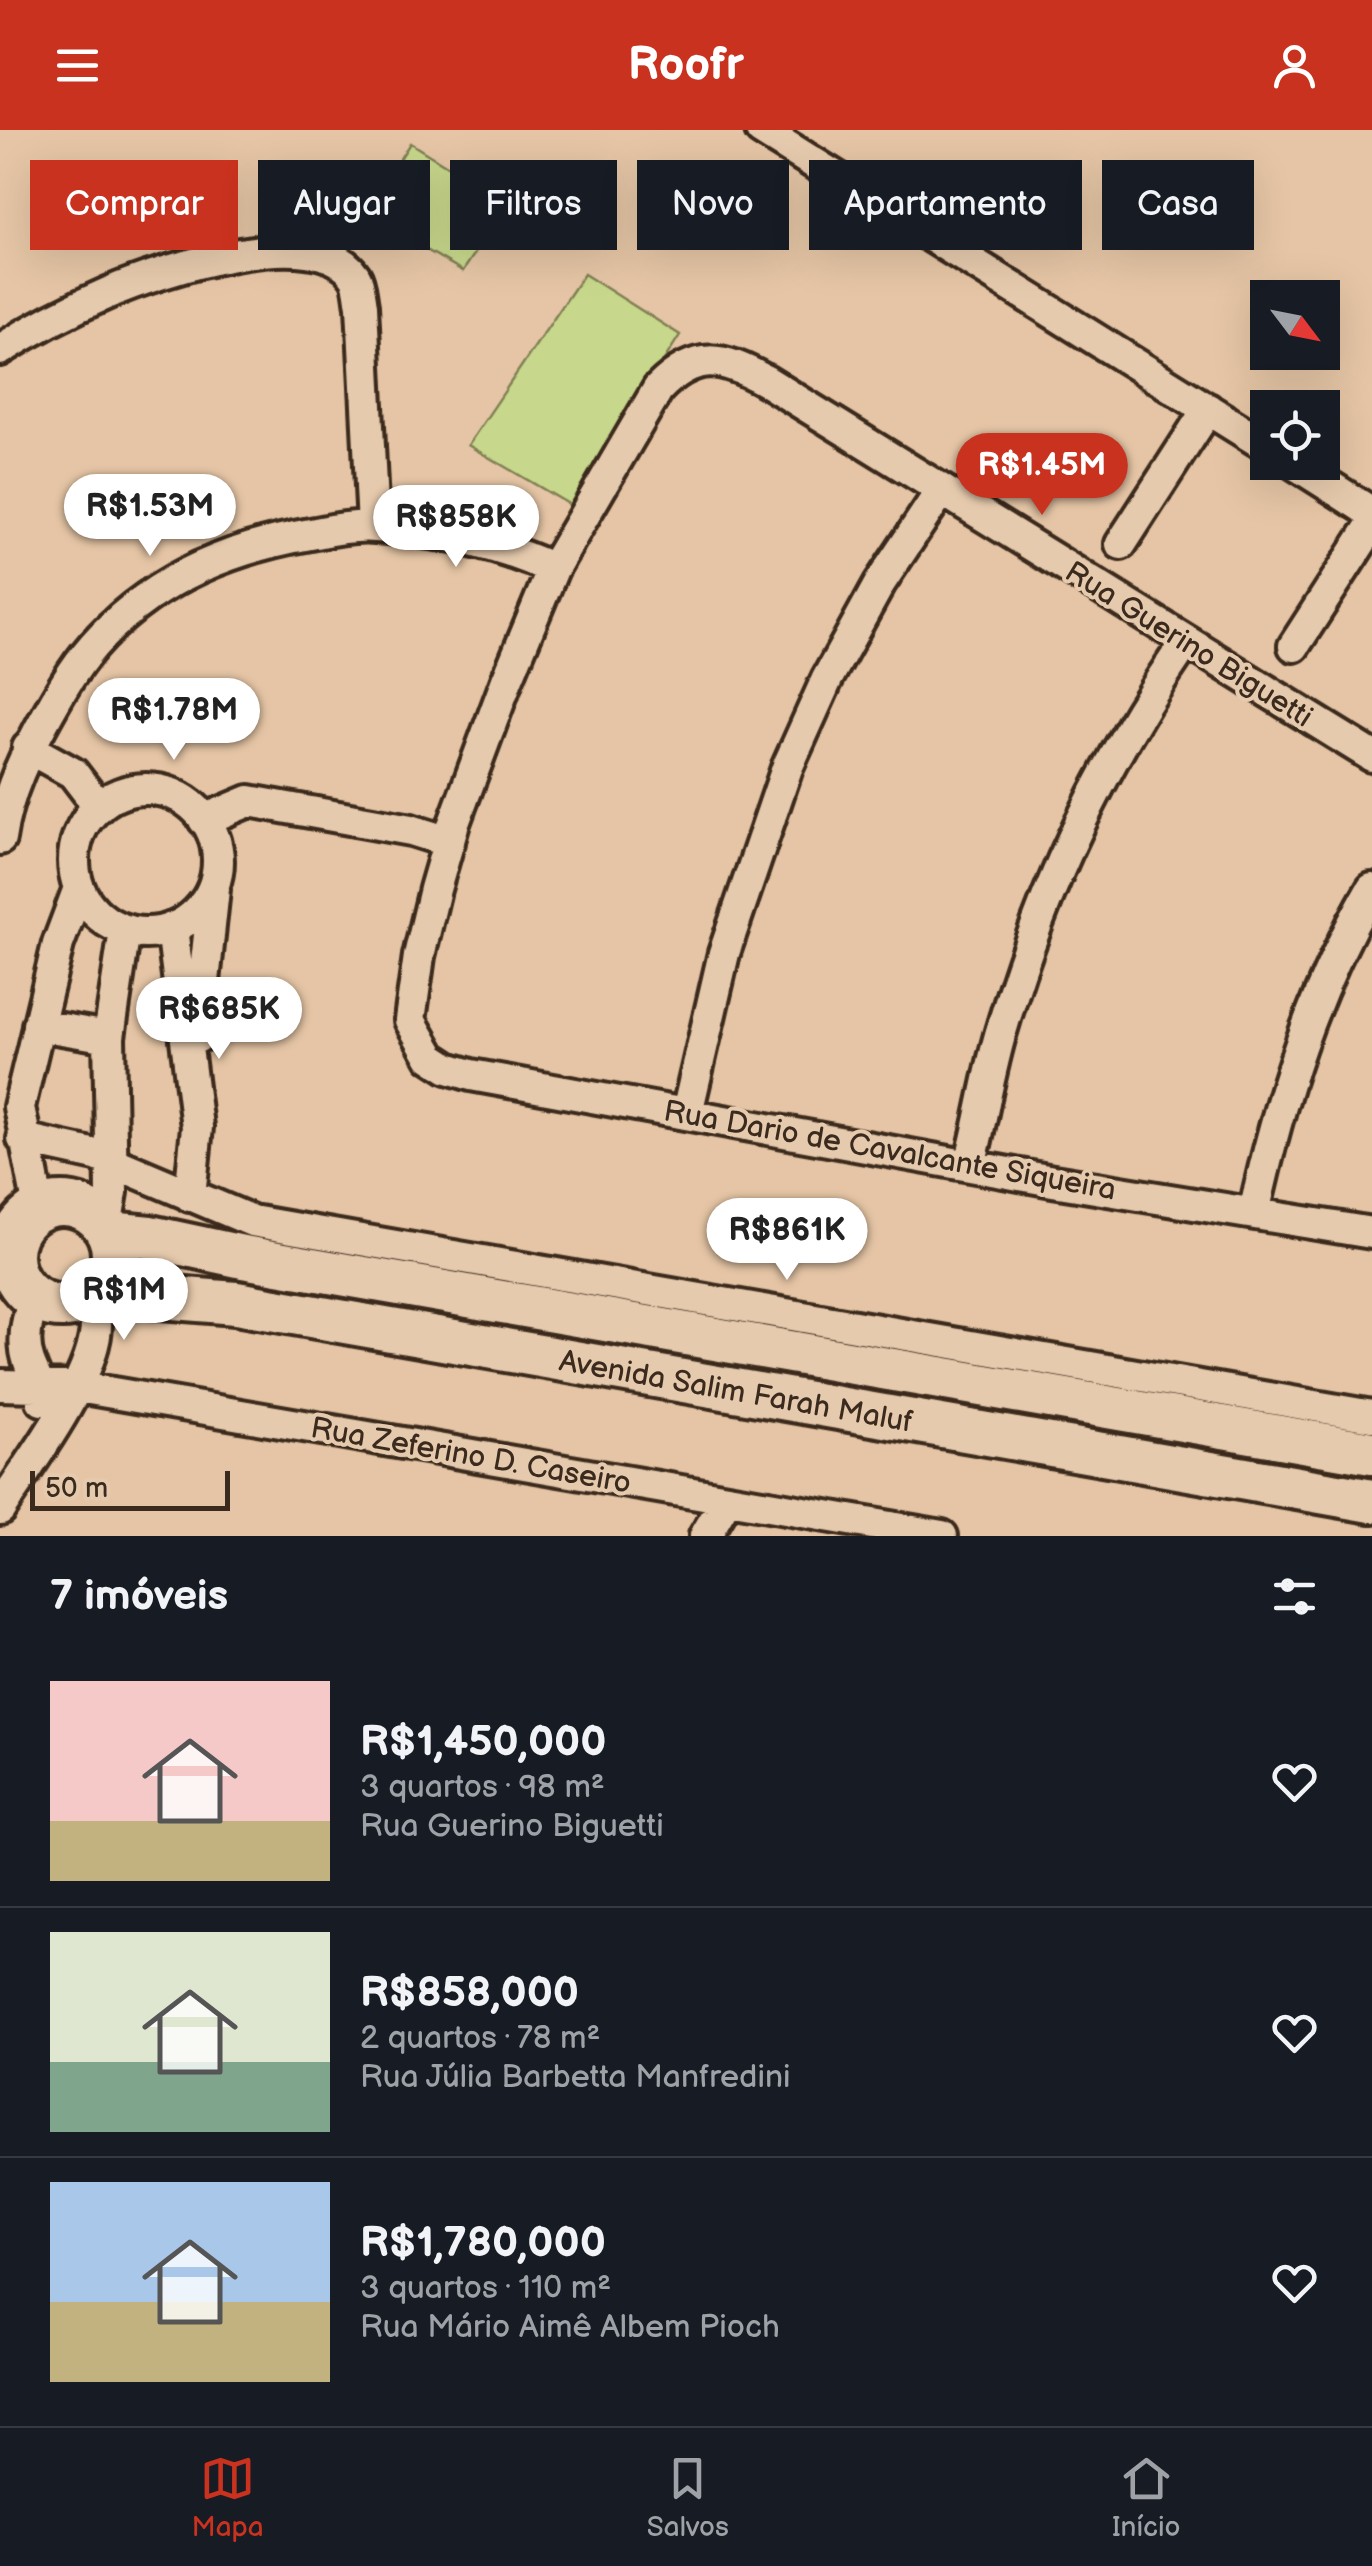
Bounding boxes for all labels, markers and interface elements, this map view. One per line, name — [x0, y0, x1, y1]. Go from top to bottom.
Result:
icon: menu — [50, 38, 105, 93]
text: Roofr — [628, 38, 744, 93]
icon: person — [1267, 38, 1322, 93]
chip: Comprar — [30, 160, 238, 250]
chip: Alugar — [258, 160, 430, 250]
chip: Filtros — [450, 160, 617, 250]
chip: Novo — [637, 160, 789, 250]
chip: Apartamento — [809, 160, 1082, 250]
chip: Casa — [1102, 160, 1254, 250]
north arrow — [1250, 280, 1340, 370]
map controls — [1250, 280, 1340, 480]
button: locate — [1250, 390, 1340, 480]
pin: R$1.45M — [950, 433, 1134, 518]
text: R$1.45M — [978, 446, 1106, 485]
pin: R$1.53M — [58, 474, 242, 559]
pin: R$858K — [375, 485, 537, 570]
text: R$1.53M — [86, 487, 214, 526]
text: R$858K — [395, 498, 517, 537]
street label: Rua Guerino Biguetti — [1058, 554, 1319, 736]
pin: R$1.78M — [82, 678, 266, 763]
text: R$1.78M — [110, 691, 238, 730]
pin: R$685K — [138, 977, 300, 1062]
text: R$685K — [158, 990, 280, 1029]
street label: Rua Dario de Cavalcante Siqueira — [661, 1093, 1119, 1209]
pin: R$861K — [706, 1198, 868, 1283]
text: R$861K — [729, 1211, 845, 1250]
pin: R$1M — [65, 1258, 183, 1343]
text: R$1M — [82, 1271, 166, 1310]
street label: Avenida Salim Farah Maluf — [556, 1343, 915, 1441]
street label: Rua Zeferino D. Caseiro — [308, 1410, 634, 1502]
scale bar — [30, 1466, 230, 1511]
text: 50 m — [45, 1472, 108, 1505]
icon: filters — [1267, 1569, 1322, 1624]
text: 7 imóveis — [50, 1571, 228, 1622]
text: R$1,450,000 — [360, 1717, 606, 1768]
icon: home — [130, 1721, 250, 1841]
icon: heart — [1267, 1754, 1322, 1809]
text: 3 quartos · 98 m² — [360, 1768, 605, 1807]
text: Rua Guerino Biguetti — [360, 1807, 664, 1846]
text: R$858,000 — [360, 1968, 579, 2019]
icon: home — [130, 1972, 250, 2092]
icon: heart — [1267, 2005, 1322, 2060]
text: 2 quartos · 78 m² — [360, 2019, 600, 2058]
text: Rua Júlia Barbetta Manfredini — [360, 2058, 790, 2097]
text: R$1,780,000 — [360, 2218, 606, 2269]
icon: home — [130, 2222, 250, 2342]
icon: heart — [1267, 2255, 1322, 2310]
text: 3 quartos · 110 m² — [360, 2269, 611, 2308]
text: Rua Mário Aimê Albem Pioch — [360, 2308, 780, 2347]
tab: Mapa — [192, 2451, 264, 2544]
tab: Salvos — [647, 2451, 729, 2544]
tab: Início — [1112, 2451, 1180, 2544]

